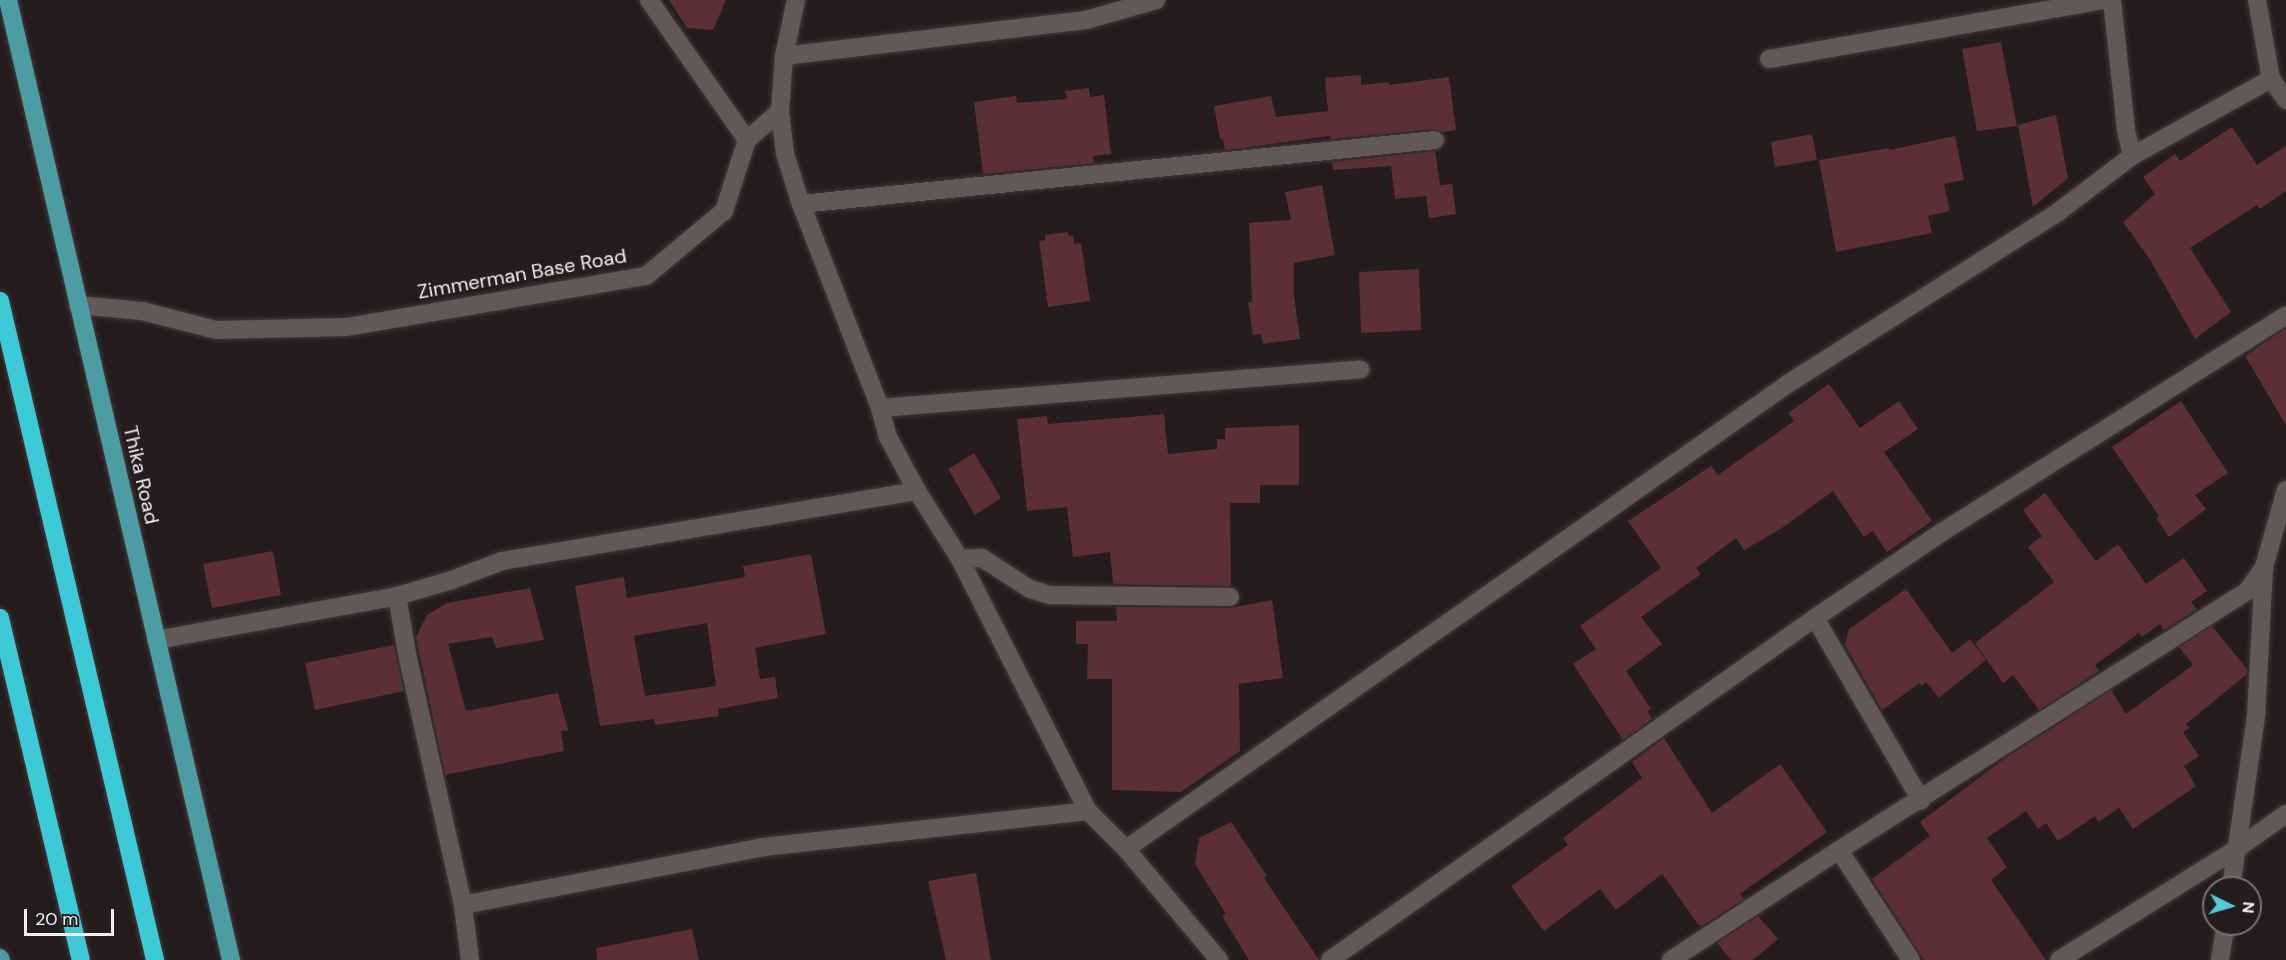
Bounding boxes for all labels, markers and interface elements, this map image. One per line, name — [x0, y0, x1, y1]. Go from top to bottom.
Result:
street label: Zimmerman Base Road — [416, 244, 628, 304]
street label: Thika Road — [118, 423, 164, 527]
north arrow — [2202, 876, 2262, 936]
scale bar — [27, 897, 117, 935]
text: N — [2237, 901, 2259, 914]
text: 20 m — [35, 907, 78, 931]

